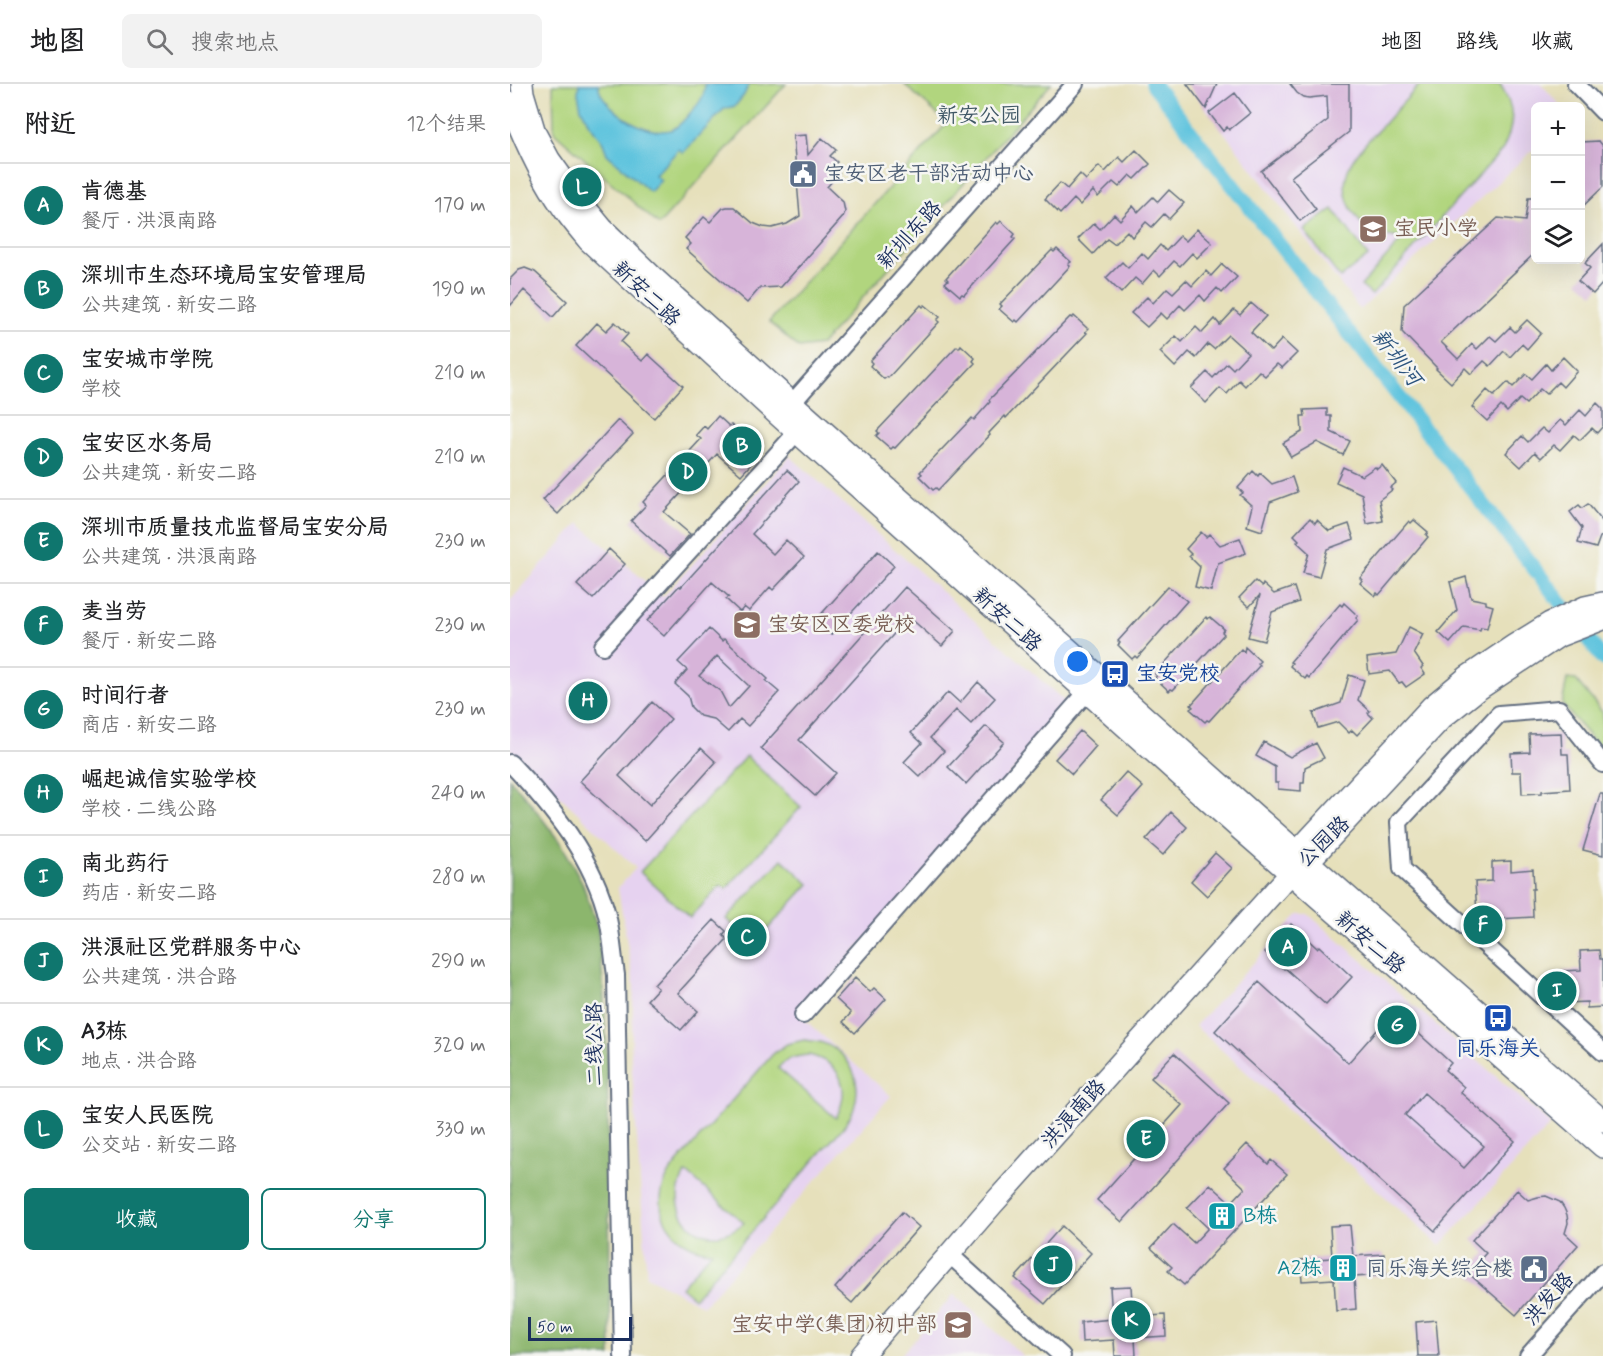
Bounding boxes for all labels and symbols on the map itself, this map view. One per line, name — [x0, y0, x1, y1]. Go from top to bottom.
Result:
park label: 新安公园 — [937, 102, 1021, 130]
public building icon: 宝安区老干部活动中心 — [787, 158, 819, 190]
place label: 宝安区老干部活动中心 — [824, 160, 1034, 188]
pin: L — [562, 164, 602, 210]
street label: 新圳东路 — [871, 194, 949, 276]
school or university icon: 宝民小学 — [1357, 213, 1389, 245]
place label: 宝民小学 — [1394, 215, 1478, 243]
street label: 新安二路 — [606, 255, 686, 333]
water label: 新圳河 — [1365, 323, 1429, 395]
pin: B — [722, 424, 762, 469]
pin: D — [668, 450, 708, 494]
street label: 新安二路 — [966, 581, 1048, 659]
school or university icon: 宝安区区委党校 — [731, 609, 763, 641]
place label: 宝安区区委党校 — [768, 611, 915, 639]
your location — [1063, 647, 1092, 676]
bus stop icon: 宝安党校 — [1099, 658, 1131, 690]
place label: 宝安党校 — [1136, 660, 1220, 688]
pin: H — [568, 678, 608, 724]
street label: 公园路 — [1292, 810, 1356, 874]
pin: F — [1464, 902, 1502, 948]
street label: 新安二路 — [1329, 905, 1411, 981]
pin: C — [728, 914, 766, 960]
pin: A — [1268, 924, 1308, 970]
pin: I — [1538, 968, 1576, 1014]
street label: 二线公路 — [580, 1002, 610, 1086]
pin: G — [1378, 1002, 1416, 1048]
bus stop icon: 同乐海关 — [1482, 1002, 1514, 1034]
place label: 同乐海关 — [1456, 1035, 1540, 1063]
street label: 洪浪南路 — [1035, 1073, 1113, 1155]
pin: E — [1126, 1116, 1166, 1162]
building icon: B栋 — [1206, 1200, 1238, 1232]
place label: B栋 — [1243, 1202, 1277, 1230]
pin: J — [1034, 1242, 1072, 1288]
building icon: A2栋 — [1327, 1252, 1359, 1284]
public building icon: 同乐海关综合楼 — [1518, 1253, 1550, 1285]
place label: A2栋 — [1277, 1254, 1322, 1282]
place label: 同乐海关综合楼 — [1366, 1255, 1513, 1283]
street label: 洪发路 — [1518, 1266, 1580, 1332]
pin: K — [1112, 1298, 1150, 1342]
school or university icon: 宝安中学(集团)初中部 — [942, 1309, 974, 1341]
place label: 宝安中学(集团)初中部 — [732, 1311, 937, 1339]
scale bar — [528, 1314, 632, 1342]

